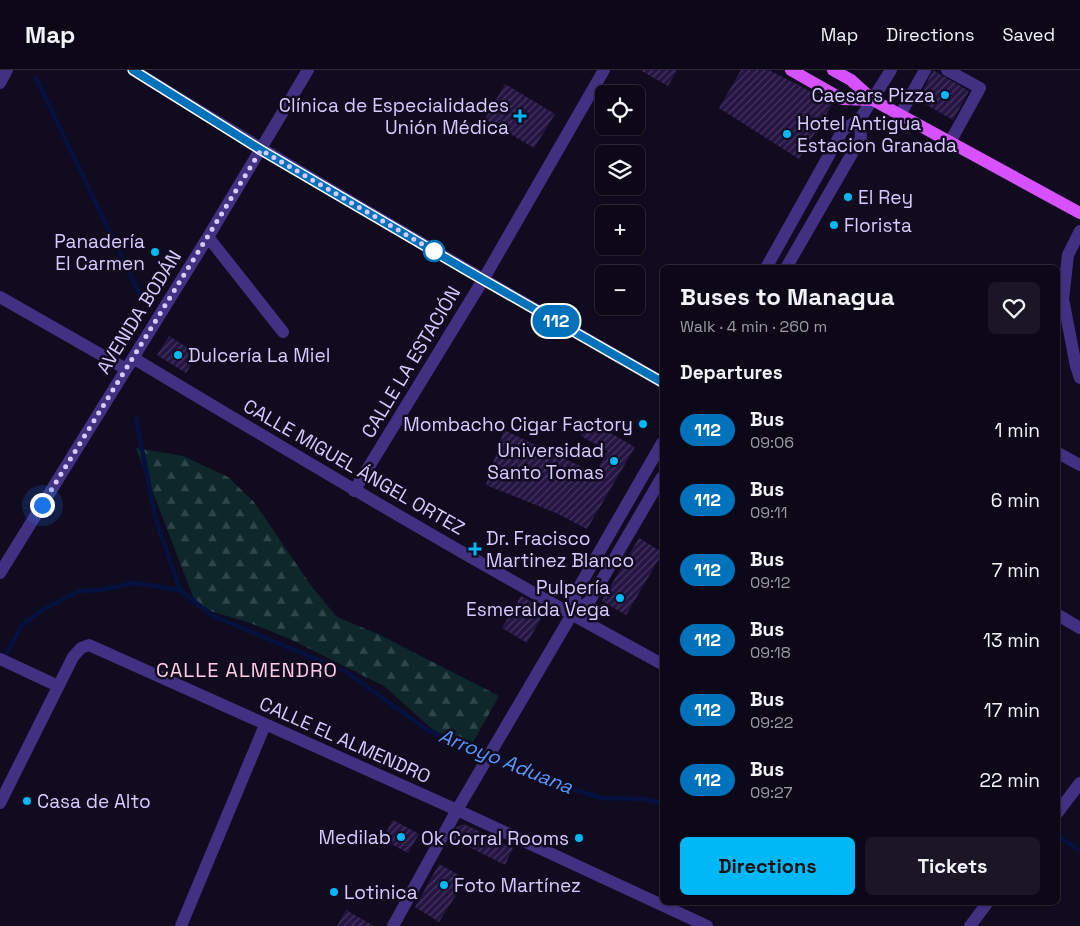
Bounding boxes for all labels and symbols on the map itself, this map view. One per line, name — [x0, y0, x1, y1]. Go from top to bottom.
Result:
place label: Caesars Pizza — [811, 83, 935, 108]
marker: Caesars Pizza — [939, 89, 951, 101]
place label: Clínica de Especialidades Unión Médica — [279, 93, 509, 140]
marker: Clínica de Especialidades Unión Médica — [513, 109, 527, 123]
place label: Hotel Antigua Estacion Granada — [797, 111, 957, 158]
marker: Hotel Antigua Estacion Granada — [781, 128, 793, 140]
place label: El Rey — [858, 185, 913, 210]
marker: El Rey — [842, 191, 854, 203]
place label: Florista — [844, 213, 912, 238]
marker: Florista — [828, 219, 840, 231]
place label: Panadería El Carmen — [54, 229, 145, 276]
unlabelled marker — [423, 240, 445, 262]
street label: AVENIDA BODÁN — [91, 245, 187, 379]
marker: Panadería El Carmen — [149, 246, 161, 258]
street label: CALLE LA ESTACIÓN — [356, 281, 466, 443]
line badge: 112 — [527, 305, 585, 337]
place label: Dulcería La Miel — [188, 343, 330, 368]
marker: Dulcería La Miel — [172, 349, 184, 361]
street label: CALLE MIGUEL ÁNGEL ORTEZ — [239, 393, 469, 541]
place label: Mombacho Cigar Factory — [403, 412, 633, 437]
marker: Mombacho Cigar Factory — [637, 418, 649, 430]
place label: Universidad Santo Tomas — [487, 438, 604, 485]
marker: Universidad Santo Tomas — [608, 455, 620, 467]
your location — [30, 493, 55, 518]
place label: Dr. Fracisco Martinez Blanco — [486, 526, 634, 573]
marker: Dr. Fracisco Martinez Blanco — [468, 542, 482, 556]
place label: Pulpería Esmeralda Vega — [466, 575, 610, 622]
marker: Pulpería Esmeralda Vega — [614, 592, 626, 604]
district label: CALLE ALMENDRO — [156, 657, 338, 683]
street label: CALLE EL ALMENDRO — [255, 691, 435, 789]
water label: Arroyo Aduana — [435, 722, 577, 800]
place label: Casa de Alto — [37, 789, 151, 814]
marker: Casa de Alto — [21, 795, 33, 807]
place label: Medilab — [319, 825, 391, 850]
place label: Ok Corral Rooms — [421, 826, 569, 851]
marker: Medilab — [395, 831, 407, 843]
marker: Ok Corral Rooms — [573, 832, 585, 844]
place label: Foto Martínez — [454, 873, 581, 898]
marker: Foto Martínez — [438, 879, 450, 891]
place label: Lotinica — [344, 880, 418, 905]
marker: Lotinica — [328, 886, 340, 898]

